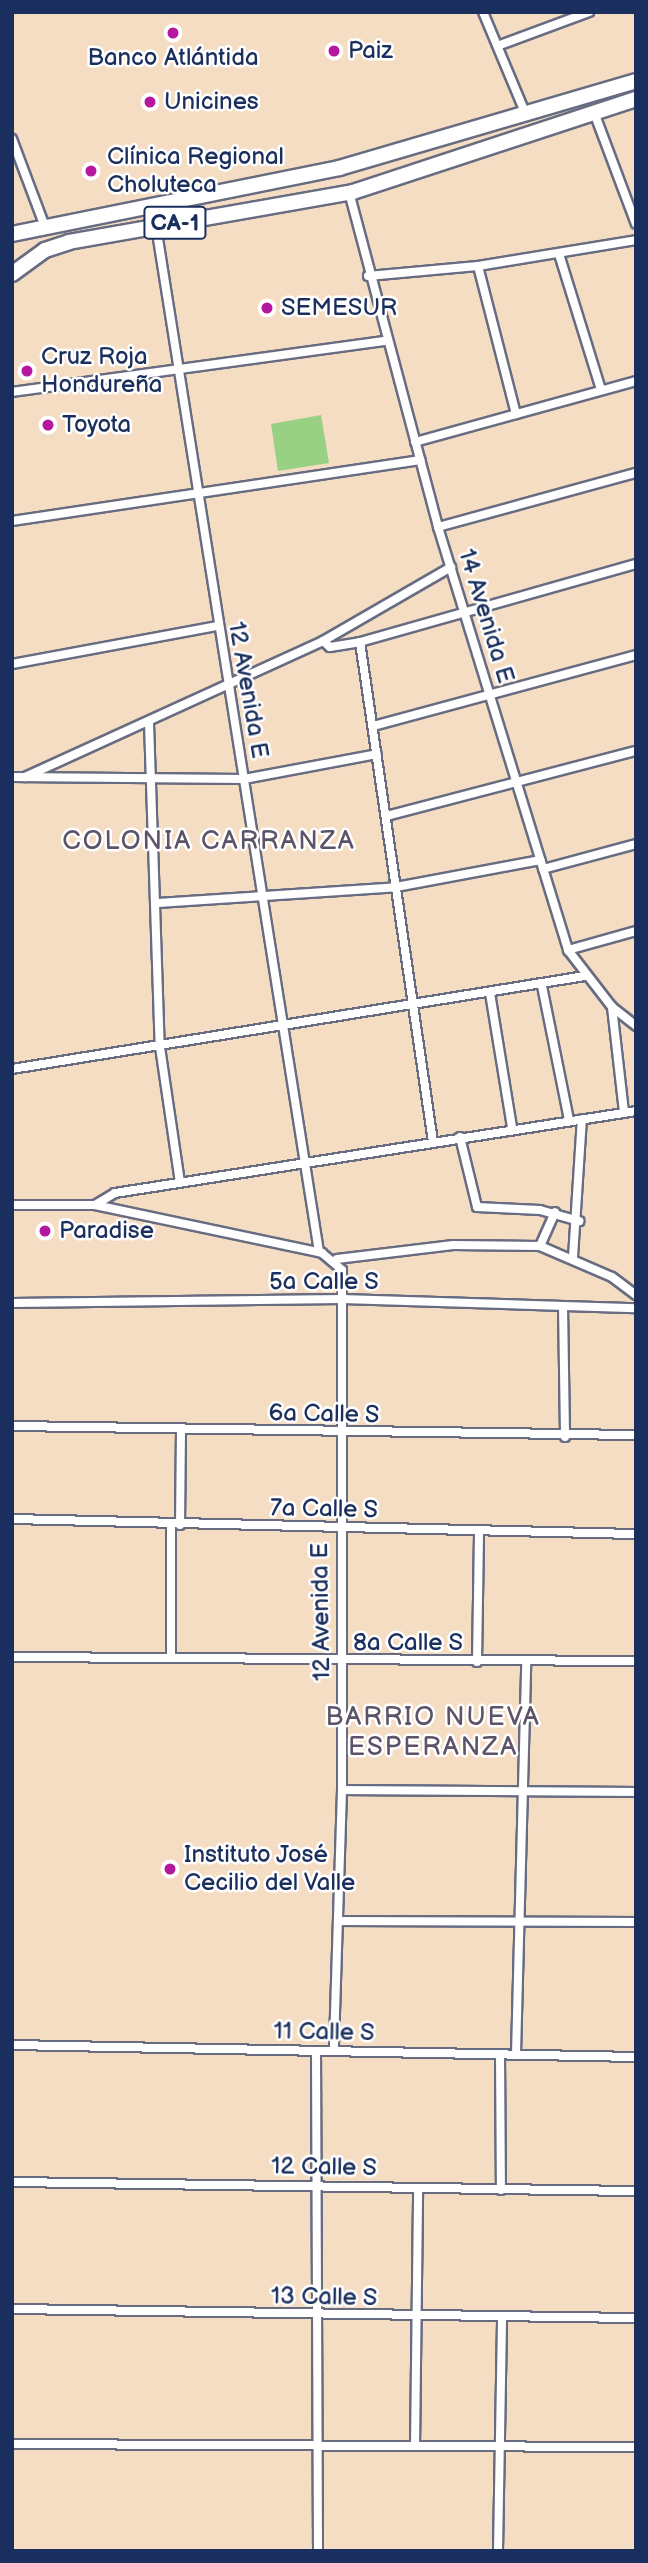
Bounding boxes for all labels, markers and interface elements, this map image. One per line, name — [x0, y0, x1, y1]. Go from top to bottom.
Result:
marker: Banco Atlántida — [165, 25, 181, 41]
place label: Paiz — [348, 37, 393, 65]
marker: Paiz — [326, 43, 342, 59]
place label: Banco Atlántida — [87, 44, 259, 72]
place label: Unicines — [164, 88, 259, 116]
marker: Unicines — [142, 94, 158, 110]
place label: Clínica Regional Choluteca — [107, 143, 284, 199]
marker: Clínica Regional Choluteca — [81, 161, 101, 181]
road number: CA-1 — [142, 204, 208, 243]
place label: SEMESUR — [281, 294, 397, 322]
marker: SEMESUR — [259, 300, 275, 316]
place label: Cruz Roja Hondureña — [41, 343, 162, 399]
marker: Cruz Roja Hondureña — [19, 363, 35, 379]
place label: Toyota — [62, 411, 131, 439]
marker: Toyota — [40, 417, 56, 433]
street label: 14 Avenida E — [452, 545, 520, 687]
street label: 12 Avenida E — [222, 619, 274, 761]
district label: COLONIA CARRANZA — [64, 826, 354, 858]
place label: Paradise — [59, 1217, 154, 1245]
marker: Paradise — [37, 1223, 53, 1239]
street label: 5a Calle S — [269, 1268, 379, 1296]
street label: 6a Calle S — [268, 1399, 380, 1429]
street label: 7a Calle S — [270, 1494, 378, 1524]
street label: 12 Avenida E — [305, 1543, 337, 1681]
street label: 8a Calle S — [353, 1629, 463, 1657]
district label: BARRIO NUEVA ESPERANZA — [327, 1702, 539, 1764]
place label: Instituto José Cecilio del Valle — [184, 1841, 356, 1897]
marker: Instituto José Cecilio del Valle — [162, 1861, 178, 1877]
street label: 11 Calle S — [273, 2017, 375, 2047]
street label: 12 Calle S — [271, 2152, 377, 2182]
street label: 13 Calle S — [270, 2282, 378, 2312]

